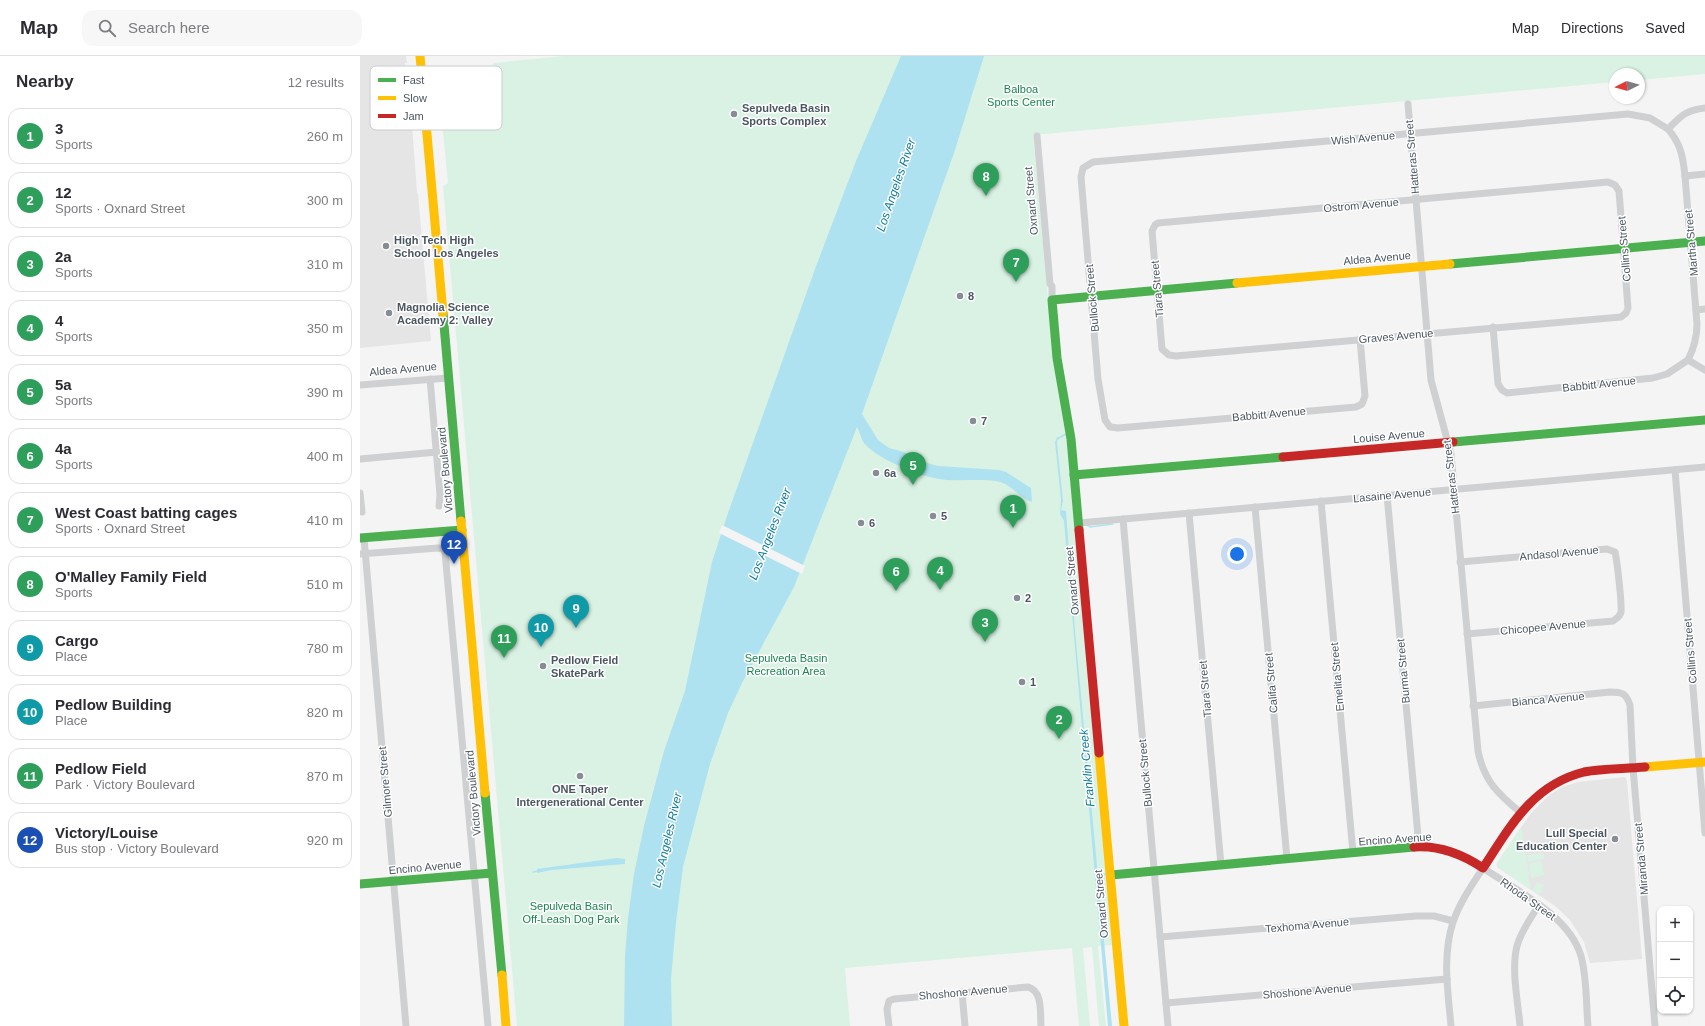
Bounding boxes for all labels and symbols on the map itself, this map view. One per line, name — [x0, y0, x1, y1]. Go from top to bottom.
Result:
legend — [370, 66, 502, 130]
north arrow — [1609, 68, 1645, 104]
text: Fast — [403, 74, 424, 86]
park label: Balboa Sports Center — [987, 83, 1055, 108]
text: Slow — [403, 92, 427, 104]
place label: Sepulveda Basin Sports Complex — [742, 102, 830, 127]
marker: Sepulveda Basin Sports Complex — [729, 109, 739, 119]
text: Jam — [403, 110, 424, 122]
street label: Hatteras Street — [1403, 120, 1421, 194]
street label: Wish Avenue — [1331, 129, 1395, 147]
water label: Los Angeles River — [874, 136, 919, 233]
pin: 8 — [973, 163, 999, 196]
street label: Oxnard Street — [1022, 166, 1040, 236]
street label: Ostrom Avenue — [1323, 196, 1399, 214]
street label: Martha Street — [1682, 209, 1700, 277]
street label: Collins Street — [1615, 216, 1633, 282]
place label: High Tech High School Los Angeles — [394, 234, 499, 259]
marker: High Tech High School Los Angeles — [381, 241, 391, 251]
pin: 7 — [1003, 249, 1029, 282]
street label: Aldea Avenue — [1343, 249, 1411, 267]
street label: Tiara Street — [1149, 260, 1165, 318]
street label: Bullock Street — [1083, 264, 1101, 332]
place label: 8 — [968, 290, 974, 302]
marker: 8 — [955, 291, 965, 301]
place label: Magnolia Science Academy 2: Valley — [397, 301, 494, 326]
marker: Magnolia Science Academy 2: Valley — [384, 308, 394, 318]
street label: Graves Avenue — [1358, 327, 1434, 345]
street label: Aldea Avenue — [369, 360, 437, 378]
street label: Babbitt Avenue — [1562, 374, 1636, 394]
street label: Babbitt Avenue — [1232, 405, 1306, 423]
place label: 7 — [981, 415, 987, 427]
marker: 7 — [968, 416, 978, 426]
street label: Victory Boulevard — [435, 427, 455, 513]
street label: Louise Avenue — [1353, 427, 1425, 445]
street label: Hatteras Street — [1441, 440, 1461, 514]
pin: 5 — [900, 452, 926, 485]
place label: 6a — [884, 467, 897, 479]
marker: 6a — [871, 468, 881, 478]
water label: Los Angeles River — [746, 485, 794, 582]
street label: Lasaine Avenue — [1353, 486, 1431, 504]
pin: 1 — [1000, 495, 1026, 528]
place label: 5 — [941, 510, 947, 522]
marker: 5 — [928, 511, 938, 521]
place label: 6 — [869, 517, 875, 529]
marker: 6 — [856, 518, 866, 528]
pin: 12 — [441, 531, 467, 564]
your location — [1227, 544, 1247, 564]
street label: Andasol Avenue — [1519, 544, 1599, 562]
street label: Oxnard Street — [1063, 546, 1081, 616]
pin: 4 — [927, 557, 953, 590]
pin: 6 — [883, 558, 909, 591]
place label: 2 — [1025, 592, 1031, 604]
marker: 2 — [1012, 593, 1022, 603]
pin: 9 — [563, 595, 589, 628]
pin: 3 — [972, 609, 998, 642]
pin: 10 — [528, 614, 554, 647]
street label: Chicopee Avenue — [1500, 617, 1586, 637]
street label: Collins Street — [1681, 618, 1699, 684]
pin: 11 — [491, 625, 517, 658]
street label: Burma Street — [1394, 638, 1412, 704]
street label: Emelita Street — [1328, 642, 1346, 712]
park label: Sepulveda Basin Recreation Area — [745, 652, 827, 677]
street label: Califa Street — [1262, 652, 1280, 714]
place label: Pedlow Field SkatePark — [551, 654, 618, 679]
street label: Tiara Street — [1197, 660, 1213, 718]
marker: Pedlow Field SkatePark — [538, 661, 548, 671]
place label: 1 — [1030, 676, 1036, 688]
marker: 1 — [1017, 677, 1027, 687]
street label: Bianca Avenue — [1511, 690, 1585, 708]
pin: 2 — [1046, 706, 1072, 739]
water label: Franklin Creek — [1077, 728, 1097, 807]
street label: Bullock Street — [1136, 739, 1154, 807]
street label: Gilmore Street — [376, 746, 394, 818]
street label: Victory Boulevard — [463, 750, 483, 836]
marker: ONE Taper Intergenerational Center — [575, 771, 585, 781]
place label: ONE Taper Intergenerational Center — [516, 783, 644, 808]
water label: Los Angeles River — [649, 790, 685, 889]
street label: Miranda Street — [1632, 823, 1650, 895]
place label: Lull Special Education Center — [1516, 827, 1608, 852]
street label: Encino Avenue — [1358, 830, 1432, 848]
marker: Lull Special Education Center — [1610, 834, 1620, 844]
street label: Encino Avenue — [388, 858, 462, 876]
street label: Oxnard Street — [1092, 869, 1110, 939]
street label: Rhoda Street — [1498, 875, 1558, 923]
park label: Sepulveda Basin Off-Leash Dog Park — [522, 900, 620, 925]
street label: Texhoma Avenue — [1265, 915, 1349, 935]
street label: Shoshone Avenue — [1262, 981, 1352, 1001]
street label: Shoshone Avenue — [918, 982, 1008, 1002]

